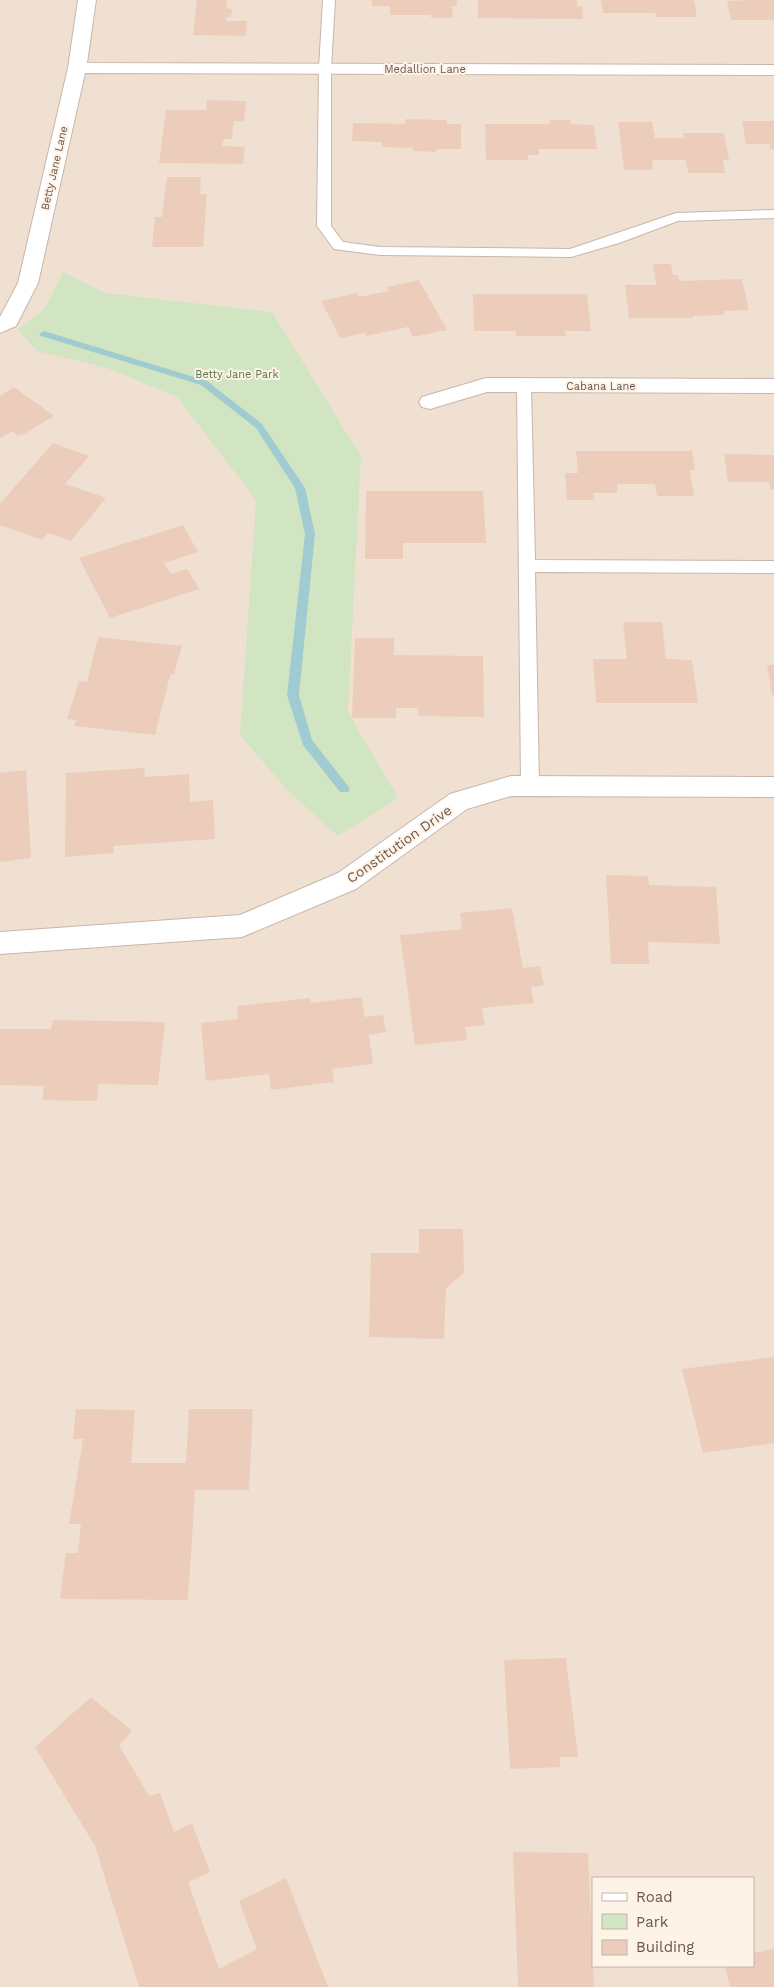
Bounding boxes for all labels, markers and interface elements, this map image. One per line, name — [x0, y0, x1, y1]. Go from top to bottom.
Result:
street label: Medallion Lane — [384, 63, 466, 76]
street label: Betty Jane Lane — [38, 125, 70, 211]
park label: Betty Jane Park — [195, 368, 279, 381]
street label: Cabana Lane — [566, 380, 636, 393]
street label: Constitution Drive — [343, 802, 455, 886]
legend — [592, 1877, 754, 1967]
text: Road — [636, 1888, 673, 1906]
text: Park — [636, 1913, 669, 1931]
text: Building — [636, 1938, 694, 1956]

